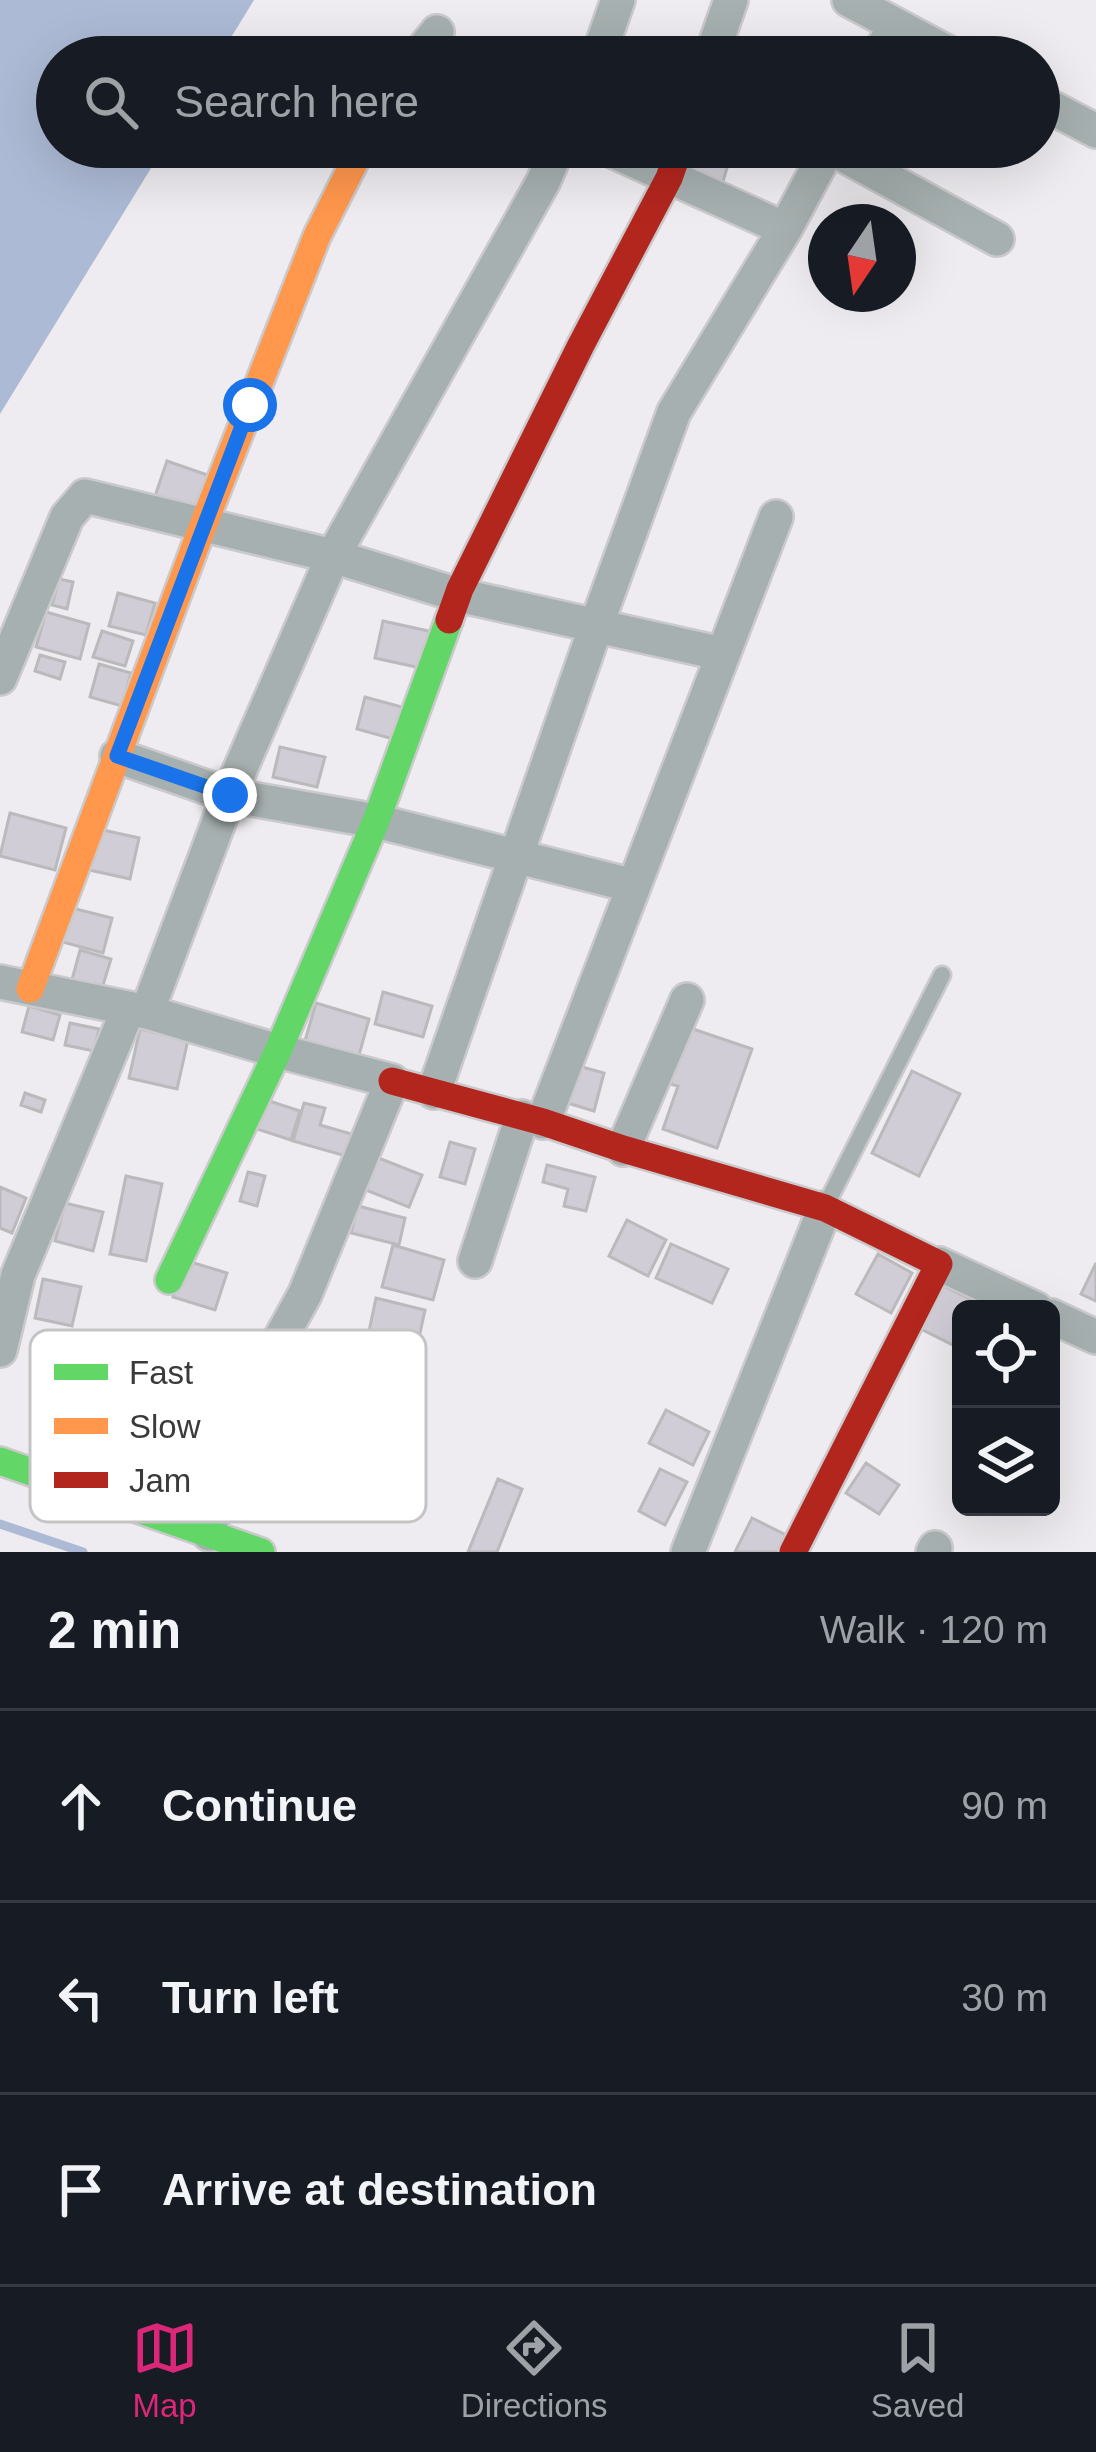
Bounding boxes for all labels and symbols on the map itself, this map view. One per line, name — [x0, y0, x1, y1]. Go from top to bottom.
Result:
north arrow — [808, 204, 916, 312]
route start — [223, 378, 277, 432]
route end — [203, 768, 257, 822]
legend — [30, 1330, 426, 1522]
text: Fast — [129, 1354, 193, 1391]
text: Slow — [129, 1408, 201, 1445]
text: Jam — [129, 1462, 191, 1499]

